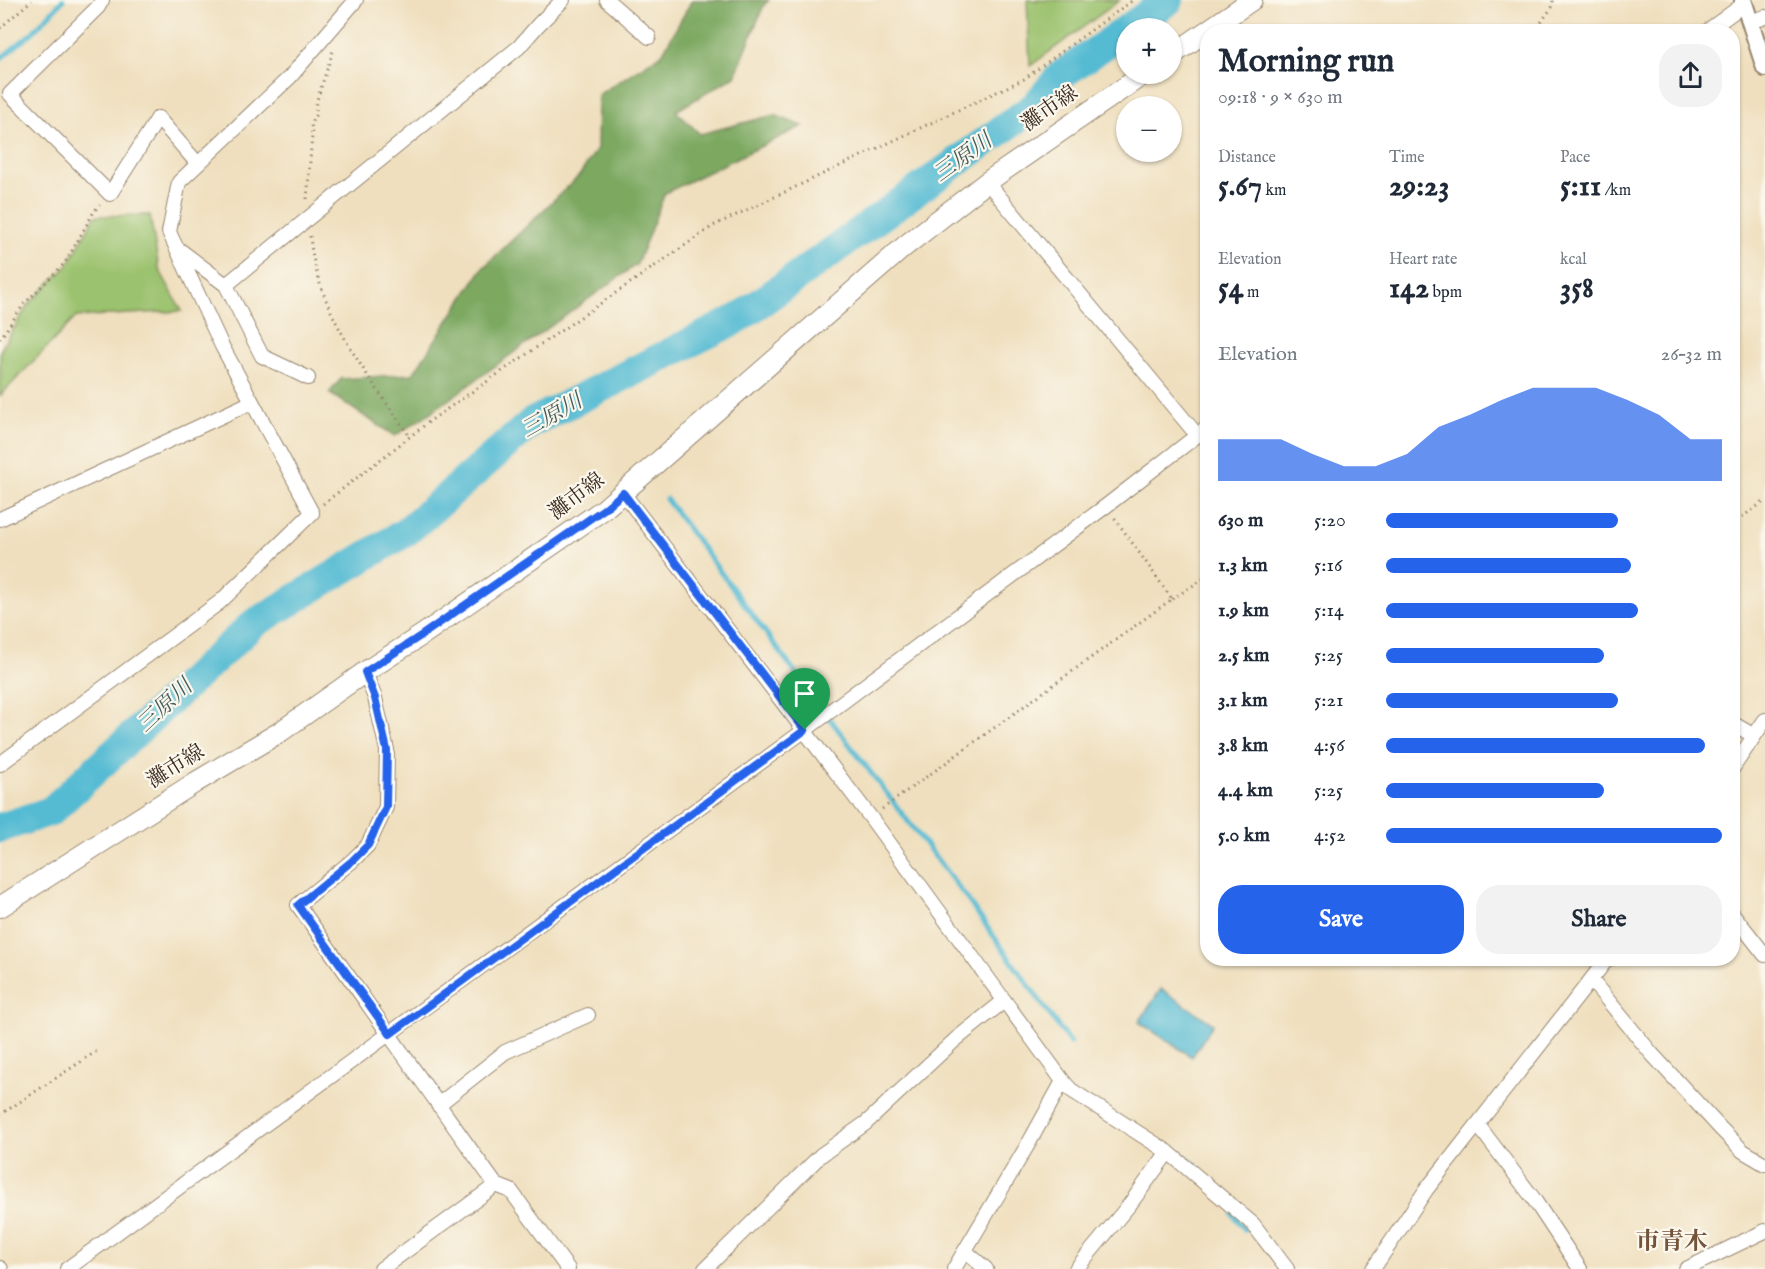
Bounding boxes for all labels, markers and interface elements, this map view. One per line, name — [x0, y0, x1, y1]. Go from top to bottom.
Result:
map controls — [1116, 18, 1182, 162]
button: + — [1116, 18, 1182, 84]
text: Morning run — [1218, 41, 1394, 83]
button: share — [1659, 44, 1722, 107]
street label: 灘市線 — [1016, 80, 1084, 138]
text: 09:18 · 9 × 630 m — [1218, 85, 1343, 110]
button: − — [1116, 96, 1182, 162]
water label: 三原川 — [928, 126, 1000, 189]
text: Distance — [1218, 148, 1276, 168]
text: Time — [1389, 148, 1425, 168]
text: Pace — [1560, 148, 1590, 168]
text: 5.67 — [1218, 168, 1262, 206]
text: 29:23 — [1389, 168, 1449, 206]
text: 5:11 — [1560, 168, 1601, 206]
text: km — [1262, 181, 1286, 201]
text: /km — [1601, 181, 1631, 201]
text: Elevation — [1218, 250, 1281, 270]
text: Heart rate — [1389, 250, 1457, 270]
text: kcal — [1560, 250, 1587, 270]
text: 54 — [1218, 270, 1243, 308]
text: 142 — [1389, 270, 1429, 308]
text: 358 — [1560, 270, 1594, 308]
text: m — [1243, 283, 1259, 303]
text: bpm — [1429, 283, 1462, 303]
text: Elevation — [1218, 342, 1297, 367]
text: 26–32 m — [1661, 342, 1722, 367]
water label: 三原川 — [516, 386, 589, 445]
street label: 灘市線 — [544, 467, 610, 527]
text: 630 m — [1218, 508, 1264, 533]
text: 5:20 — [1314, 508, 1346, 533]
text: 1.3 km — [1218, 553, 1268, 578]
text: 5:16 — [1314, 553, 1342, 578]
text: 1.9 km — [1218, 598, 1269, 623]
text: 5:14 — [1314, 598, 1344, 623]
text: 2.5 km — [1218, 643, 1269, 668]
text: 5:25 — [1314, 643, 1343, 668]
pin — [779, 668, 830, 730]
water label: 三原川 — [131, 672, 200, 739]
icon: arrive — [788, 677, 821, 710]
text: 3.1 km — [1218, 688, 1268, 713]
text: 5:21 — [1314, 688, 1343, 713]
text: 3.8 km — [1218, 733, 1268, 758]
text: 4:56 — [1314, 733, 1345, 758]
street label: 灘市線 — [142, 739, 210, 795]
text: 4.4 km — [1218, 778, 1273, 803]
text: 5:25 — [1314, 778, 1343, 803]
text: 5.0 km — [1218, 823, 1270, 848]
text: 4:52 — [1314, 823, 1346, 848]
button: Save — [1218, 885, 1464, 954]
button: Share — [1476, 885, 1722, 954]
district label: 市青木 — [1636, 1227, 1708, 1258]

